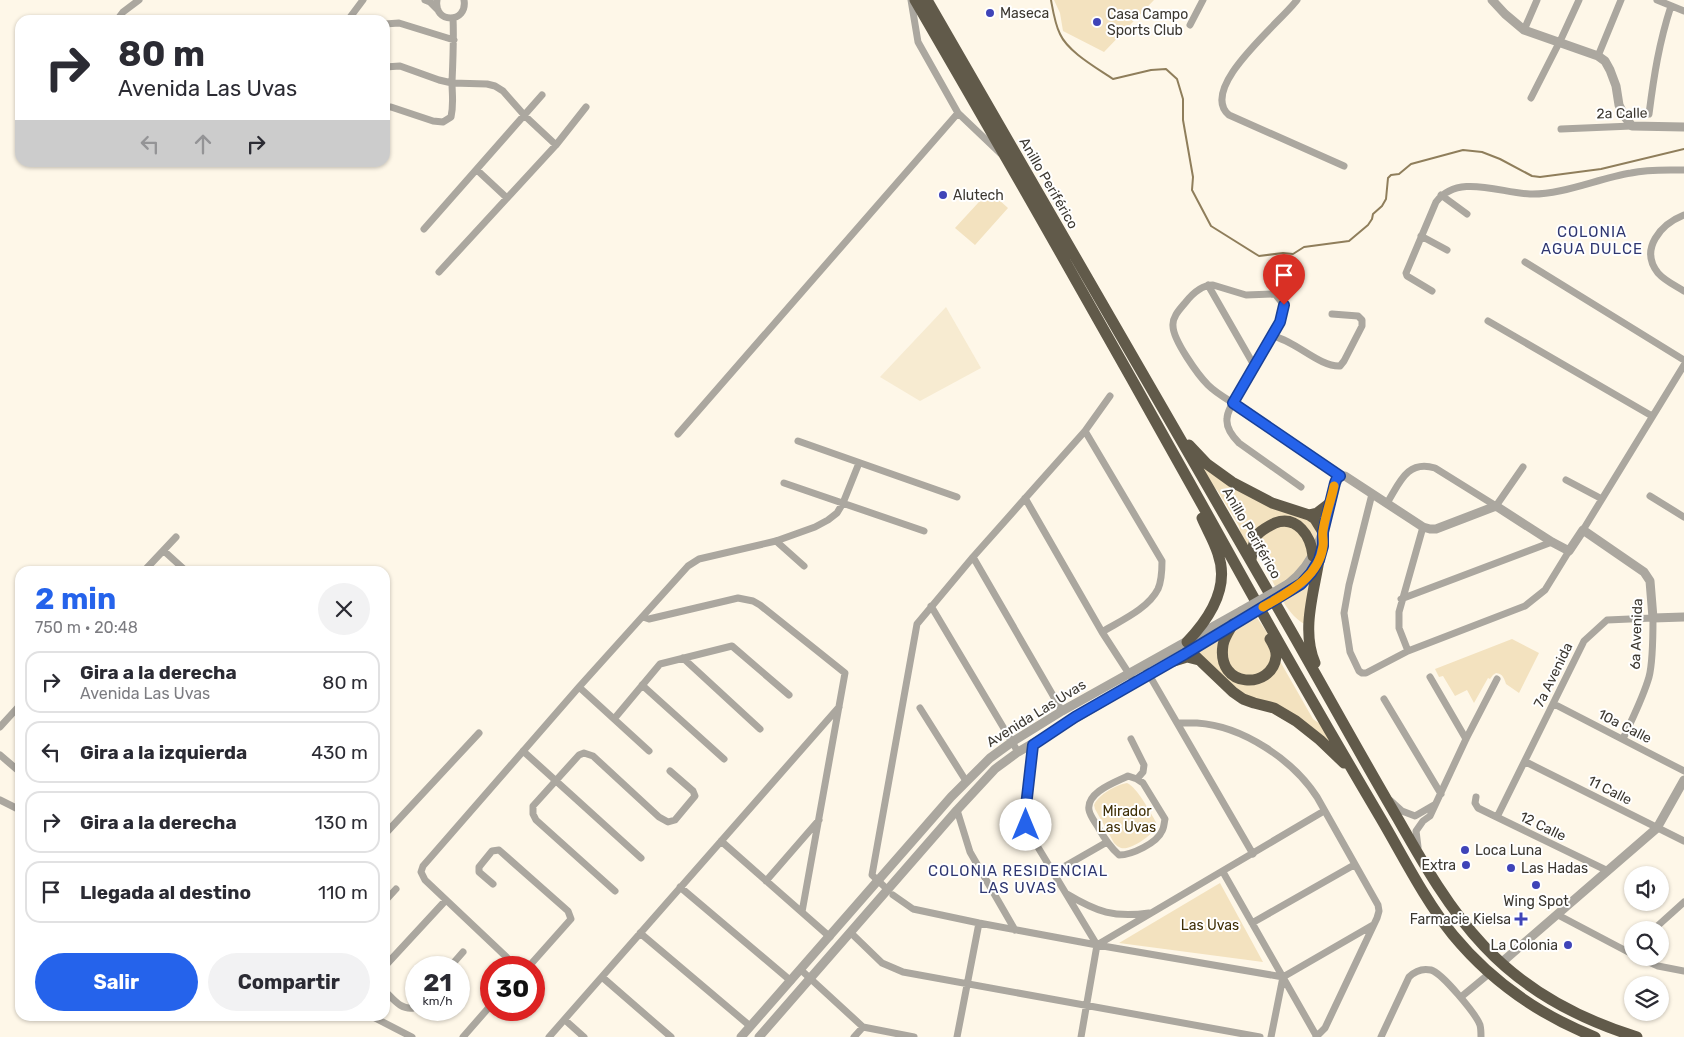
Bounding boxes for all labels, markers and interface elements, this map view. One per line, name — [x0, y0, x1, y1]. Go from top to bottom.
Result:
place label: Maseca — [1000, 5, 1049, 22]
place label: Casa Campo Sports Club — [1107, 6, 1188, 39]
marker: Maseca — [984, 7, 996, 19]
marker: Casa Campo Sports Club — [1091, 16, 1103, 28]
text: 80 m — [118, 33, 205, 75]
icon: right — [35, 35, 100, 100]
text: Avenida Las Uvas — [118, 75, 297, 102]
street label: 2a Calle — [1596, 105, 1648, 122]
icon: left — [136, 130, 164, 158]
icon: ahead — [189, 130, 217, 158]
icon: right — [242, 130, 270, 158]
street label: Anillo Periférico — [1016, 135, 1082, 232]
place label: Alutech — [953, 187, 1004, 204]
marker: Alutech — [937, 189, 949, 201]
district label: COLONIA AGUA DULCE — [1541, 223, 1643, 258]
pin — [1263, 254, 1305, 305]
icon: arrive — [1270, 261, 1298, 289]
street label: Anillo Periférico — [1219, 485, 1285, 582]
text: 2 min — [35, 581, 116, 617]
button: close — [318, 583, 370, 635]
street label: 6a Avenida — [1627, 598, 1646, 670]
text: 750 m · 20:48 — [35, 618, 138, 637]
street label: 7a Avenida — [1530, 640, 1576, 710]
text: Gira a la derecha — [80, 661, 237, 684]
icon: right — [37, 668, 65, 696]
text: 80 m — [322, 671, 368, 694]
street label: Avenida Las Uvas — [983, 676, 1089, 751]
text: Avenida Las Uvas — [80, 684, 210, 703]
street label: 10a Calle — [1595, 706, 1654, 747]
icon: left — [37, 738, 65, 766]
text: Gira a la izquierda — [80, 741, 247, 764]
text: 430 m — [311, 741, 368, 764]
street label: 11 Calle — [1585, 772, 1635, 809]
position arrow — [999, 798, 1051, 850]
park label: Mirador Las Uvas — [1098, 803, 1156, 836]
icon: right — [37, 808, 65, 836]
street label: 12 Calle — [1517, 808, 1569, 845]
text: Gira a la derecha — [80, 811, 237, 834]
text: 130 m — [315, 811, 368, 834]
place label: Loca Luna — [1475, 842, 1542, 859]
marker: Loca Luna — [1459, 844, 1471, 856]
place label: Extra — [1422, 857, 1456, 874]
marker: Extra — [1460, 859, 1472, 871]
place label: Las Hadas — [1521, 860, 1588, 877]
district label: COLONIA RESIDENCIAL LAS UVAS — [928, 862, 1108, 897]
marker: Las Hadas — [1505, 862, 1517, 874]
map controls — [1624, 866, 1669, 1021]
button: sound — [1624, 866, 1669, 911]
icon: arrive — [37, 878, 65, 906]
marker: Wing Spot — [1530, 879, 1542, 891]
text: Llegada al destino — [80, 881, 251, 904]
text: 110 m — [318, 881, 368, 904]
place label: Wing Spot — [1503, 893, 1569, 910]
place label: Farmacie Kielsa — [1410, 911, 1511, 928]
marker: Farmacie Kielsa — [1515, 913, 1527, 925]
park label: Las Uvas — [1181, 917, 1239, 934]
button: search — [1624, 921, 1669, 966]
place label: La Colonia — [1491, 937, 1558, 954]
marker: La Colonia — [1562, 939, 1574, 951]
button: Salir — [35, 953, 198, 1011]
button: Compartir — [208, 953, 370, 1011]
speed limit sign: 30 — [480, 956, 545, 1021]
text: 21 — [423, 968, 452, 997]
button: layers — [1624, 976, 1669, 1021]
text: km/h — [423, 994, 452, 1008]

